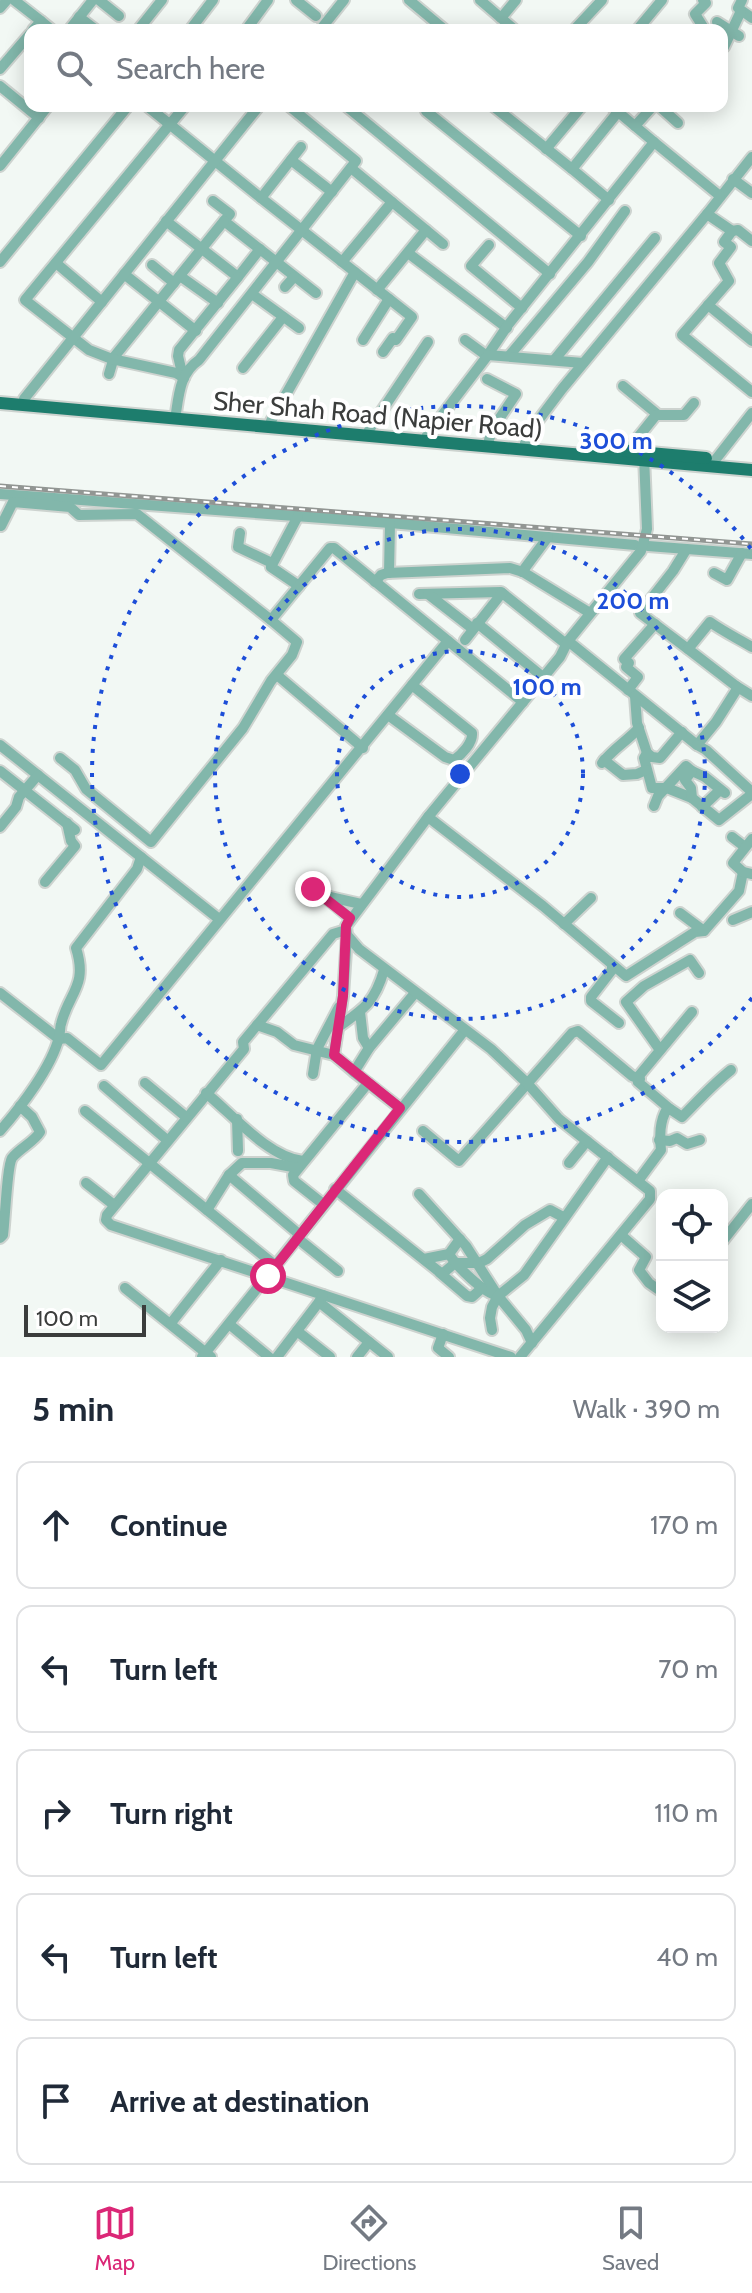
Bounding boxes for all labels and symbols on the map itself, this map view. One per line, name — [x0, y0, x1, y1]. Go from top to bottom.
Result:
street label: Sher Shah Road (Napier Road) — [212, 385, 544, 445]
text: 300 m — [579, 426, 653, 455]
text: 200 m — [597, 586, 669, 615]
text: 100 m — [512, 672, 582, 701]
centre of rings — [446, 760, 474, 788]
route end — [295, 871, 331, 907]
route start — [250, 1258, 286, 1294]
scale bar — [24, 1301, 146, 1337]

